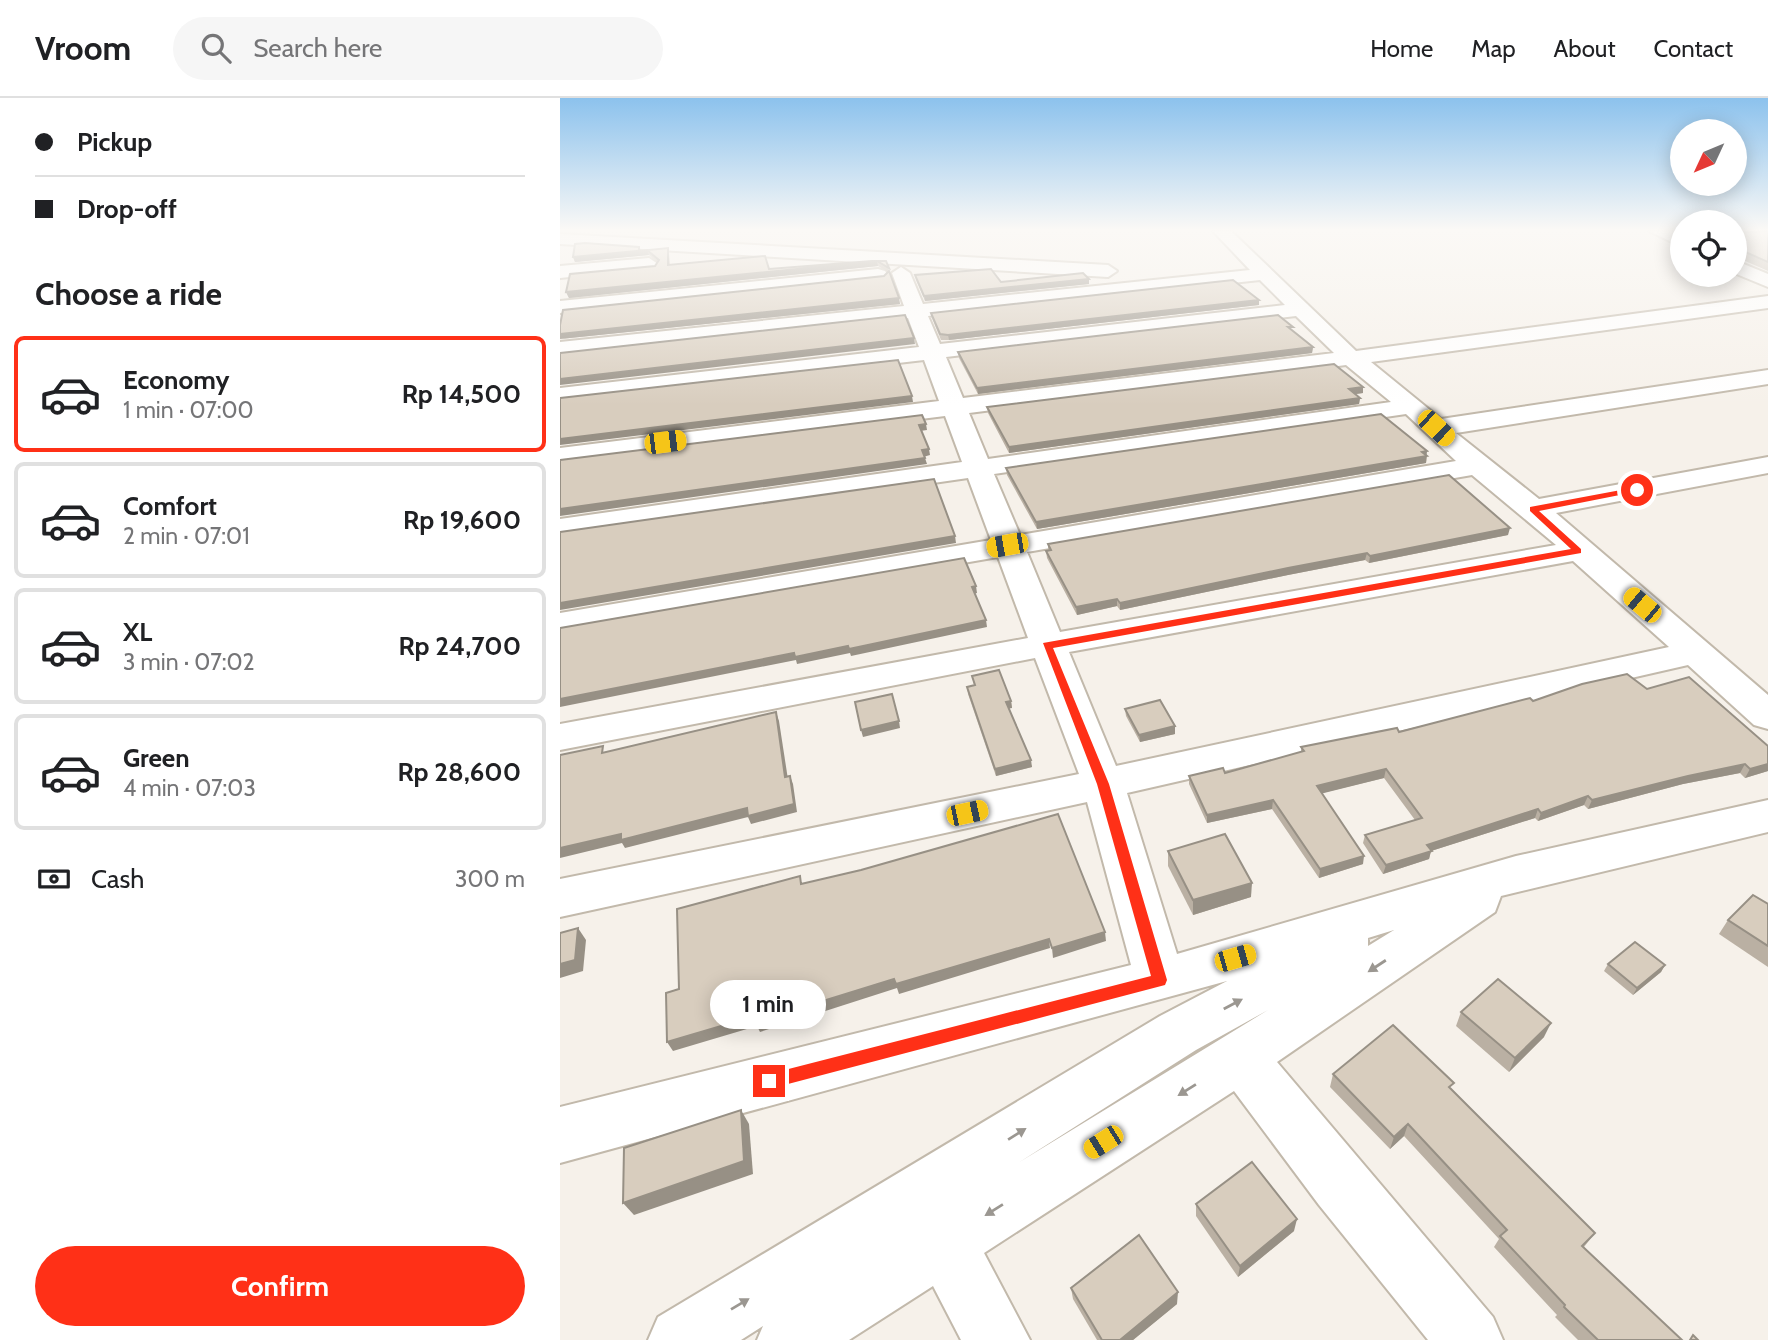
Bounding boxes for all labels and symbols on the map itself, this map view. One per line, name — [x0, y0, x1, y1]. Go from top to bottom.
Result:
north arrow — [1670, 119, 1746, 196]
car — [1414, 406, 1459, 450]
car — [643, 429, 688, 455]
route start — [1621, 474, 1653, 506]
car — [985, 531, 1030, 559]
car — [1620, 583, 1665, 627]
car — [945, 798, 990, 828]
car — [1212, 942, 1259, 974]
one-way arrow — [1368, 959, 1387, 972]
callout: 1 min — [711, 979, 827, 1028]
one-way arrow — [1223, 998, 1242, 1010]
route end — [753, 1065, 785, 1097]
one-way arrow — [1177, 1084, 1196, 1096]
car — [1080, 1122, 1127, 1162]
one-way arrow — [1007, 1127, 1026, 1140]
one-way arrow — [984, 1204, 1003, 1217]
one-way arrow — [730, 1298, 749, 1311]

